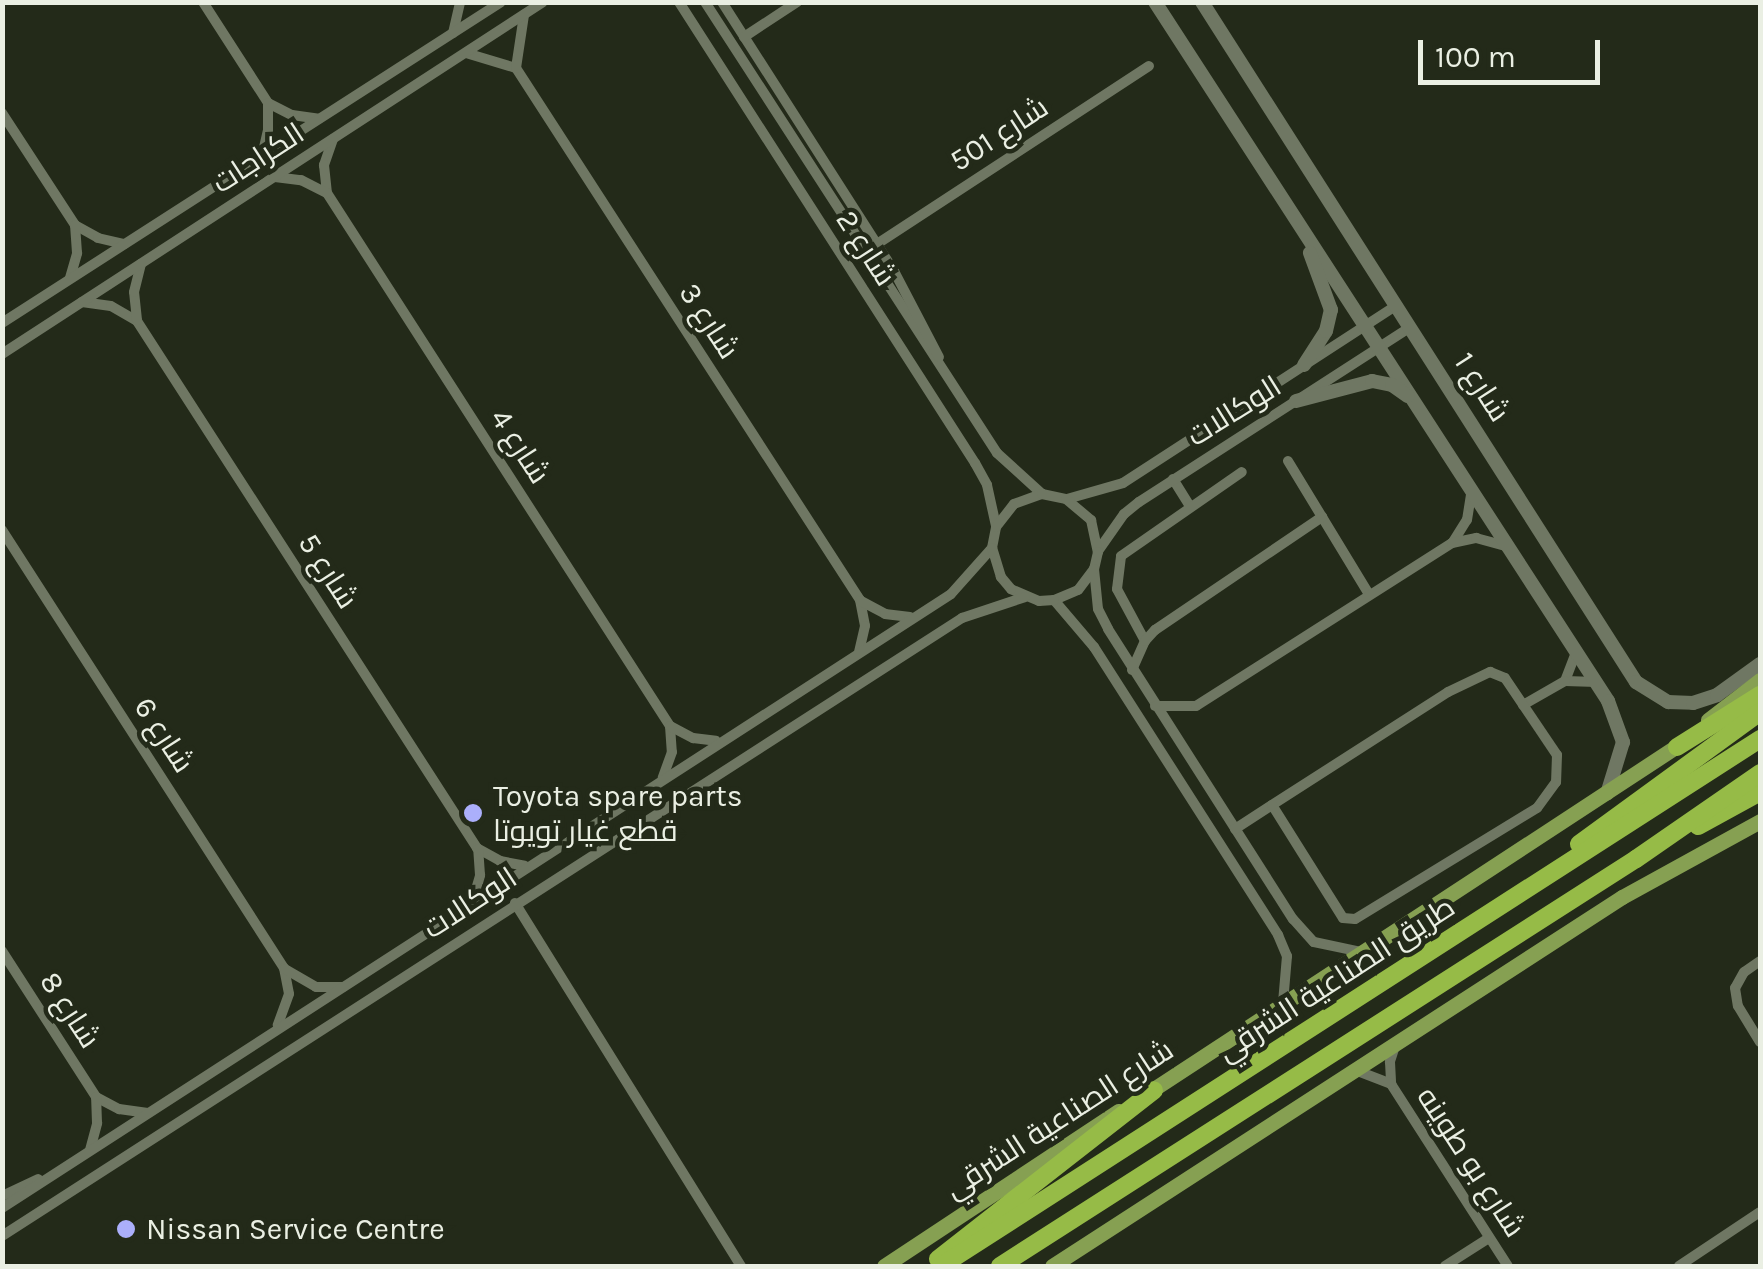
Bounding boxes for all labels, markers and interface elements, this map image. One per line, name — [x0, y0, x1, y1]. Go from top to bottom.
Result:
scale bar — [1423, 20, 1606, 82]
text: 100 m — [1435, 39, 1516, 75]
street label: شارع 501 — [943, 89, 1055, 179]
street label: الكراجات — [205, 115, 311, 201]
street label: شارع 2 — [828, 204, 904, 292]
street label: شارع 3 — [671, 276, 747, 366]
street label: شارع 1 — [1446, 346, 1518, 428]
street label: الوكالات — [1180, 368, 1288, 454]
street label: شارع 4 — [483, 402, 557, 490]
street label: شارع 5 — [291, 527, 365, 615]
street label: شارع 6 — [126, 691, 202, 779]
place label: Toyota spare parts قطع غيار تويوتا — [493, 778, 742, 848]
marker: Toyota spare parts قطع غيار تويوتا — [462, 802, 484, 824]
street label: الوكالات — [416, 860, 524, 946]
street label: طريق الصناعية الشرقي — [1211, 889, 1461, 1069]
street label: شارع 8 — [32, 965, 108, 1055]
street label: شارع الصناعية الشرقي — [938, 1032, 1180, 1206]
street label: شارع بو طوينه — [1409, 1080, 1533, 1244]
place label: Nissan Service Centre — [146, 1211, 445, 1247]
marker: Nissan Service Centre — [115, 1218, 137, 1240]

